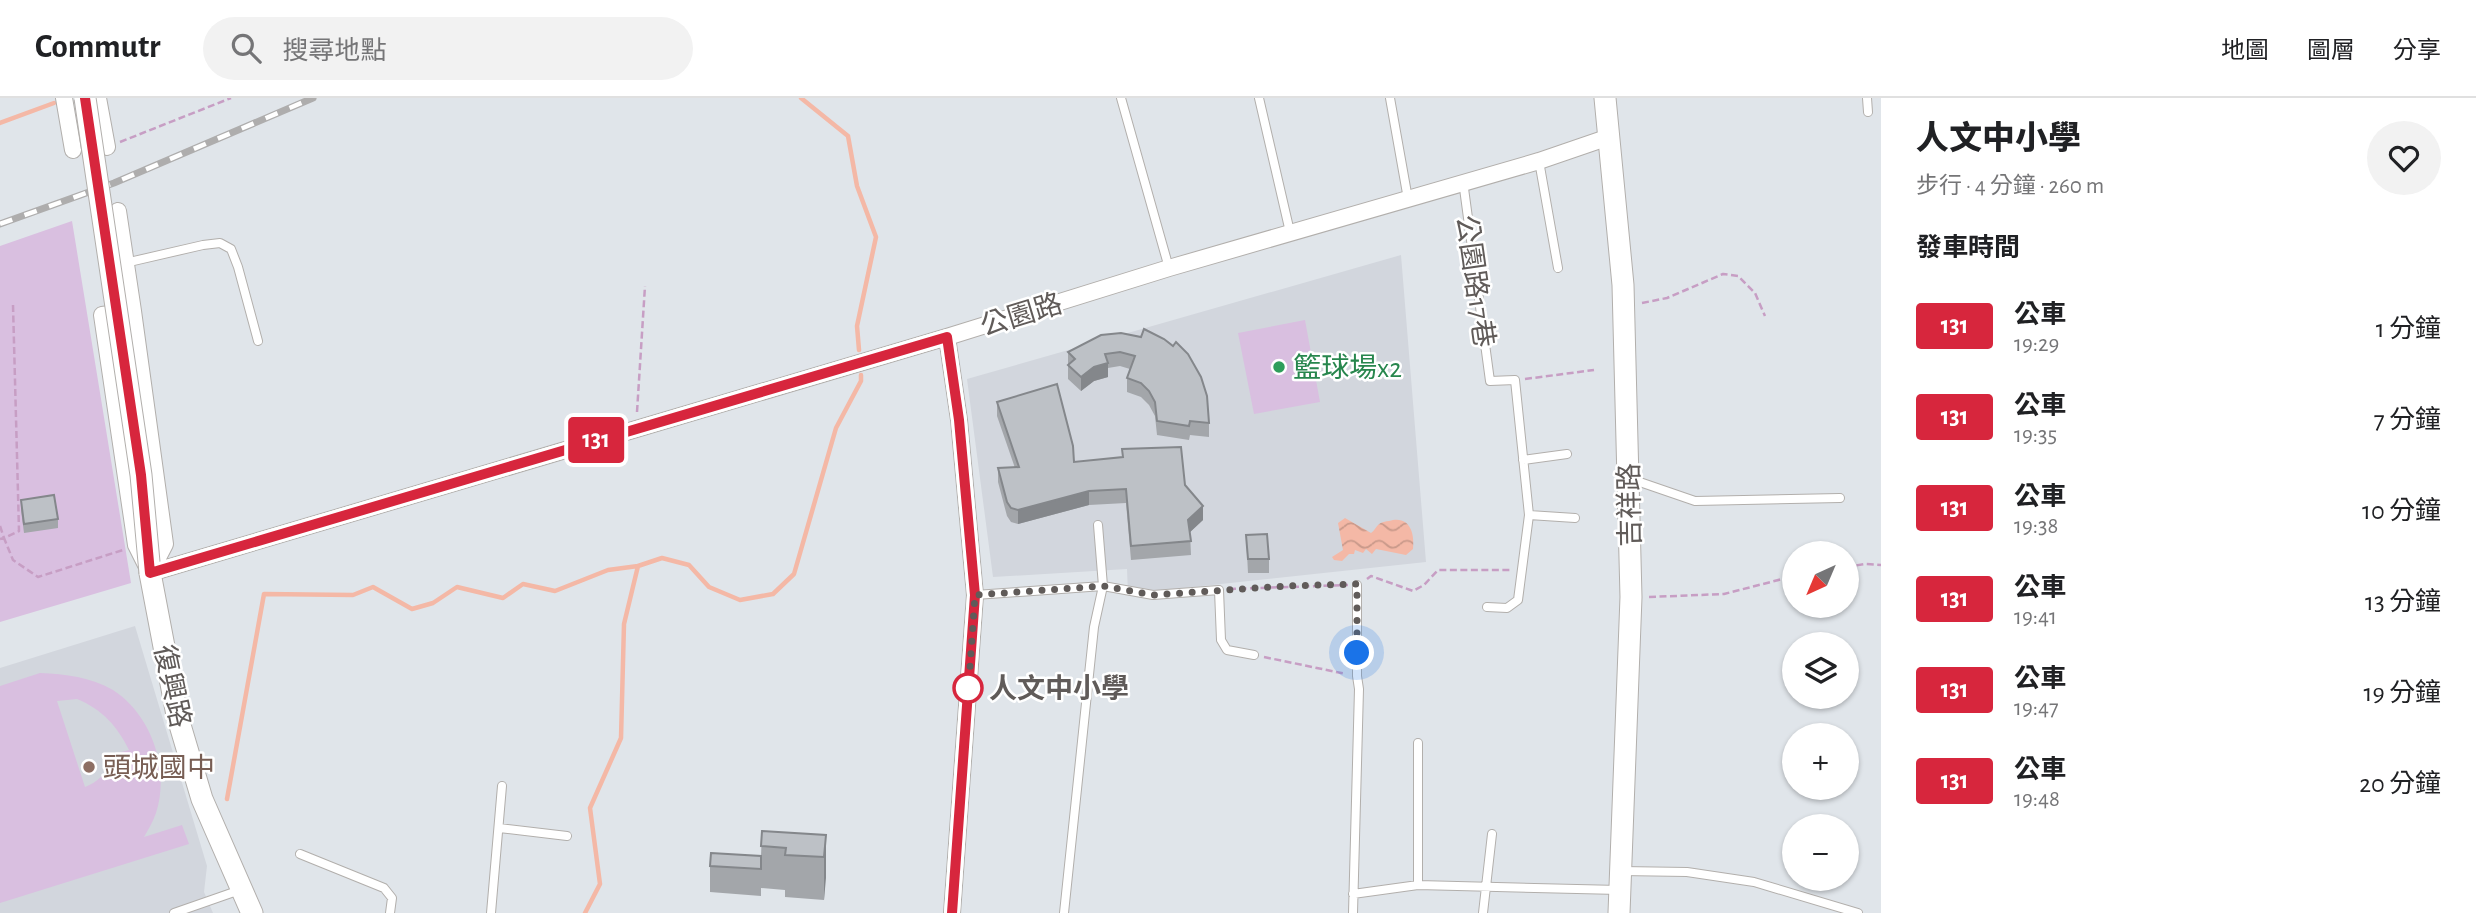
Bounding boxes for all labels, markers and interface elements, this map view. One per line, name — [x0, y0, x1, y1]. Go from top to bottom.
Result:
search box — [203, 17, 693, 80]
icon: search — [227, 29, 265, 67]
text: Commutr — [35, 31, 161, 64]
text: 搜尋地點 — [283, 38, 387, 64]
text: 地圖 — [2221, 39, 2269, 63]
text: 圖層 — [2307, 39, 2355, 63]
text: 分享 — [2393, 39, 2441, 63]
button: heart — [2367, 121, 2441, 195]
text: 人文中小學 — [1916, 123, 2081, 156]
text: 步行 · 4 分鐘 · 260 m — [1916, 175, 2104, 198]
street label: 公園路17巷 — [1451, 213, 1499, 349]
text: 發車時間 — [1916, 235, 2020, 261]
street label: 公園路 — [977, 288, 1066, 342]
text: 公車 — [2014, 302, 2066, 328]
text: 131 — [1941, 314, 1968, 338]
text: 1 分鐘 — [2376, 316, 2441, 342]
text: 19:29 — [2014, 333, 2059, 356]
place label: 籃球場x2 — [1293, 353, 1402, 383]
marker: 籃球場x2 — [1271, 359, 1287, 375]
text: 公車 — [2014, 393, 2066, 419]
text: 131 — [1941, 405, 1968, 429]
text: 7 分鐘 — [2374, 407, 2441, 433]
line badge: 131 — [556, 417, 636, 463]
text: 19:35 — [2014, 424, 2057, 447]
text: 131 — [582, 428, 610, 452]
street label: 吉祥路 — [1614, 463, 1646, 547]
text: 公車 — [2014, 484, 2066, 510]
text: 131 — [1941, 496, 1968, 520]
text: 10 分鐘 — [2362, 498, 2441, 524]
text: 19:38 — [2014, 515, 2058, 538]
north arrow — [1782, 541, 1858, 618]
map controls — [1782, 541, 1859, 891]
text: 公車 — [2014, 575, 2066, 601]
text: 131 — [1941, 587, 1968, 611]
text: 13 分鐘 — [2365, 589, 2441, 615]
text: 19:41 — [2014, 606, 2057, 629]
button: layers — [1782, 632, 1859, 709]
your location — [1339, 635, 1374, 670]
street label: 復興路 — [149, 642, 195, 730]
text: 公車 — [2014, 666, 2066, 692]
marker: 人文中小學 — [953, 673, 983, 703]
place label: 人文中小學 — [989, 673, 1129, 704]
text: 131 — [1941, 678, 1968, 702]
text: 19 分鐘 — [2364, 680, 2441, 706]
text: 19:47 — [2014, 697, 2059, 720]
button: + — [1782, 723, 1859, 800]
place label: 頭城國中 — [103, 753, 215, 783]
text: 公車 — [2014, 757, 2066, 783]
marker: 頭城國中 — [81, 759, 97, 775]
text: 131 — [1941, 769, 1968, 793]
text: 20 分鐘 — [2359, 771, 2441, 797]
text: 19:48 — [2014, 788, 2060, 811]
button: − — [1782, 814, 1859, 891]

